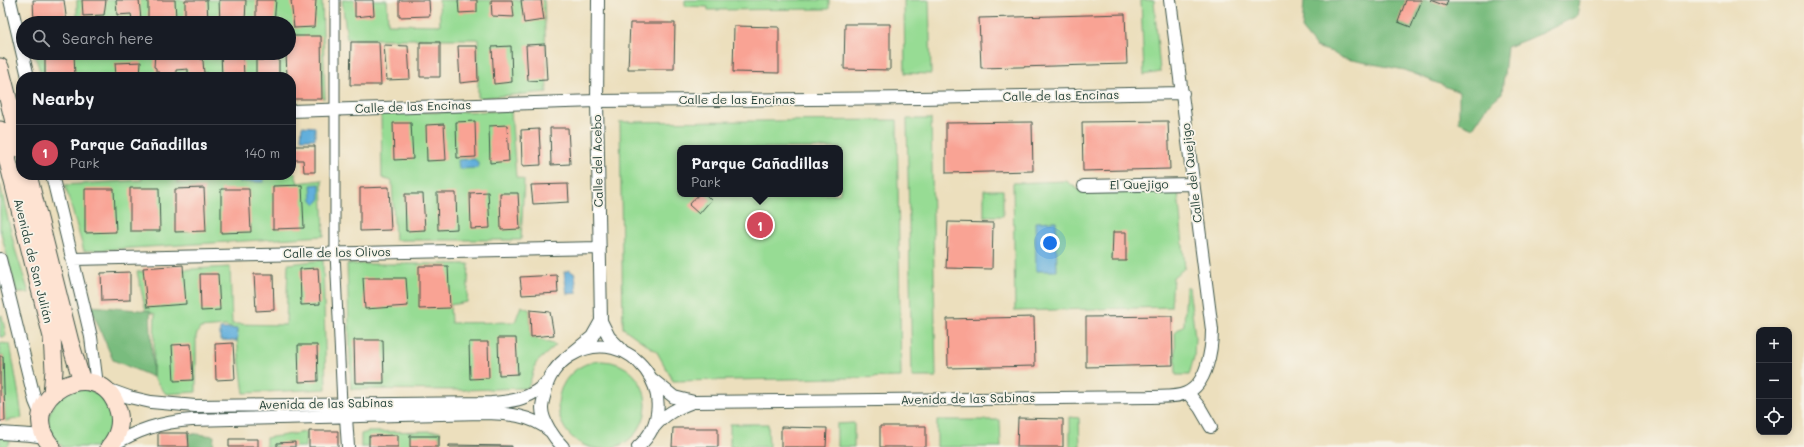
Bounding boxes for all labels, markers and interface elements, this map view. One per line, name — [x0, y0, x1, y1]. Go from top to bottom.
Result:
search box — [16, 16, 296, 60]
icon: search — [30, 27, 52, 49]
text: Search here — [62, 28, 153, 48]
street label: Calle de las Encinas — [1003, 86, 1120, 104]
text: Nearby — [32, 87, 94, 109]
street label: Calle de las Encinas — [679, 91, 795, 107]
street label: Calle de las Encinas — [354, 96, 472, 116]
street label: Calle del Acebo — [588, 114, 606, 208]
street label: Calle del Quejigo — [1177, 122, 1205, 224]
text: Parque Cañadillas — [70, 134, 207, 154]
text: 1 — [42, 144, 48, 161]
text: 140 m — [244, 144, 280, 161]
popup — [677, 145, 843, 197]
text: Parque Cañadillas — [691, 153, 829, 173]
text: Park — [70, 154, 99, 171]
text: Park — [691, 173, 721, 190]
street label: El Quejigo — [1109, 175, 1169, 193]
street label: Avenida de San Julián — [11, 197, 57, 325]
pin: 1 — [747, 210, 773, 240]
your location — [1040, 233, 1060, 253]
street label: Calle de los Olivos — [283, 243, 391, 261]
map controls — [1756, 327, 1792, 435]
button: + — [1756, 327, 1792, 363]
button: − — [1756, 363, 1792, 399]
street label: Avenida de las Sabinas — [901, 389, 1036, 407]
street label: Avenida de las Sabinas — [259, 394, 394, 412]
button: locate — [1756, 399, 1792, 435]

